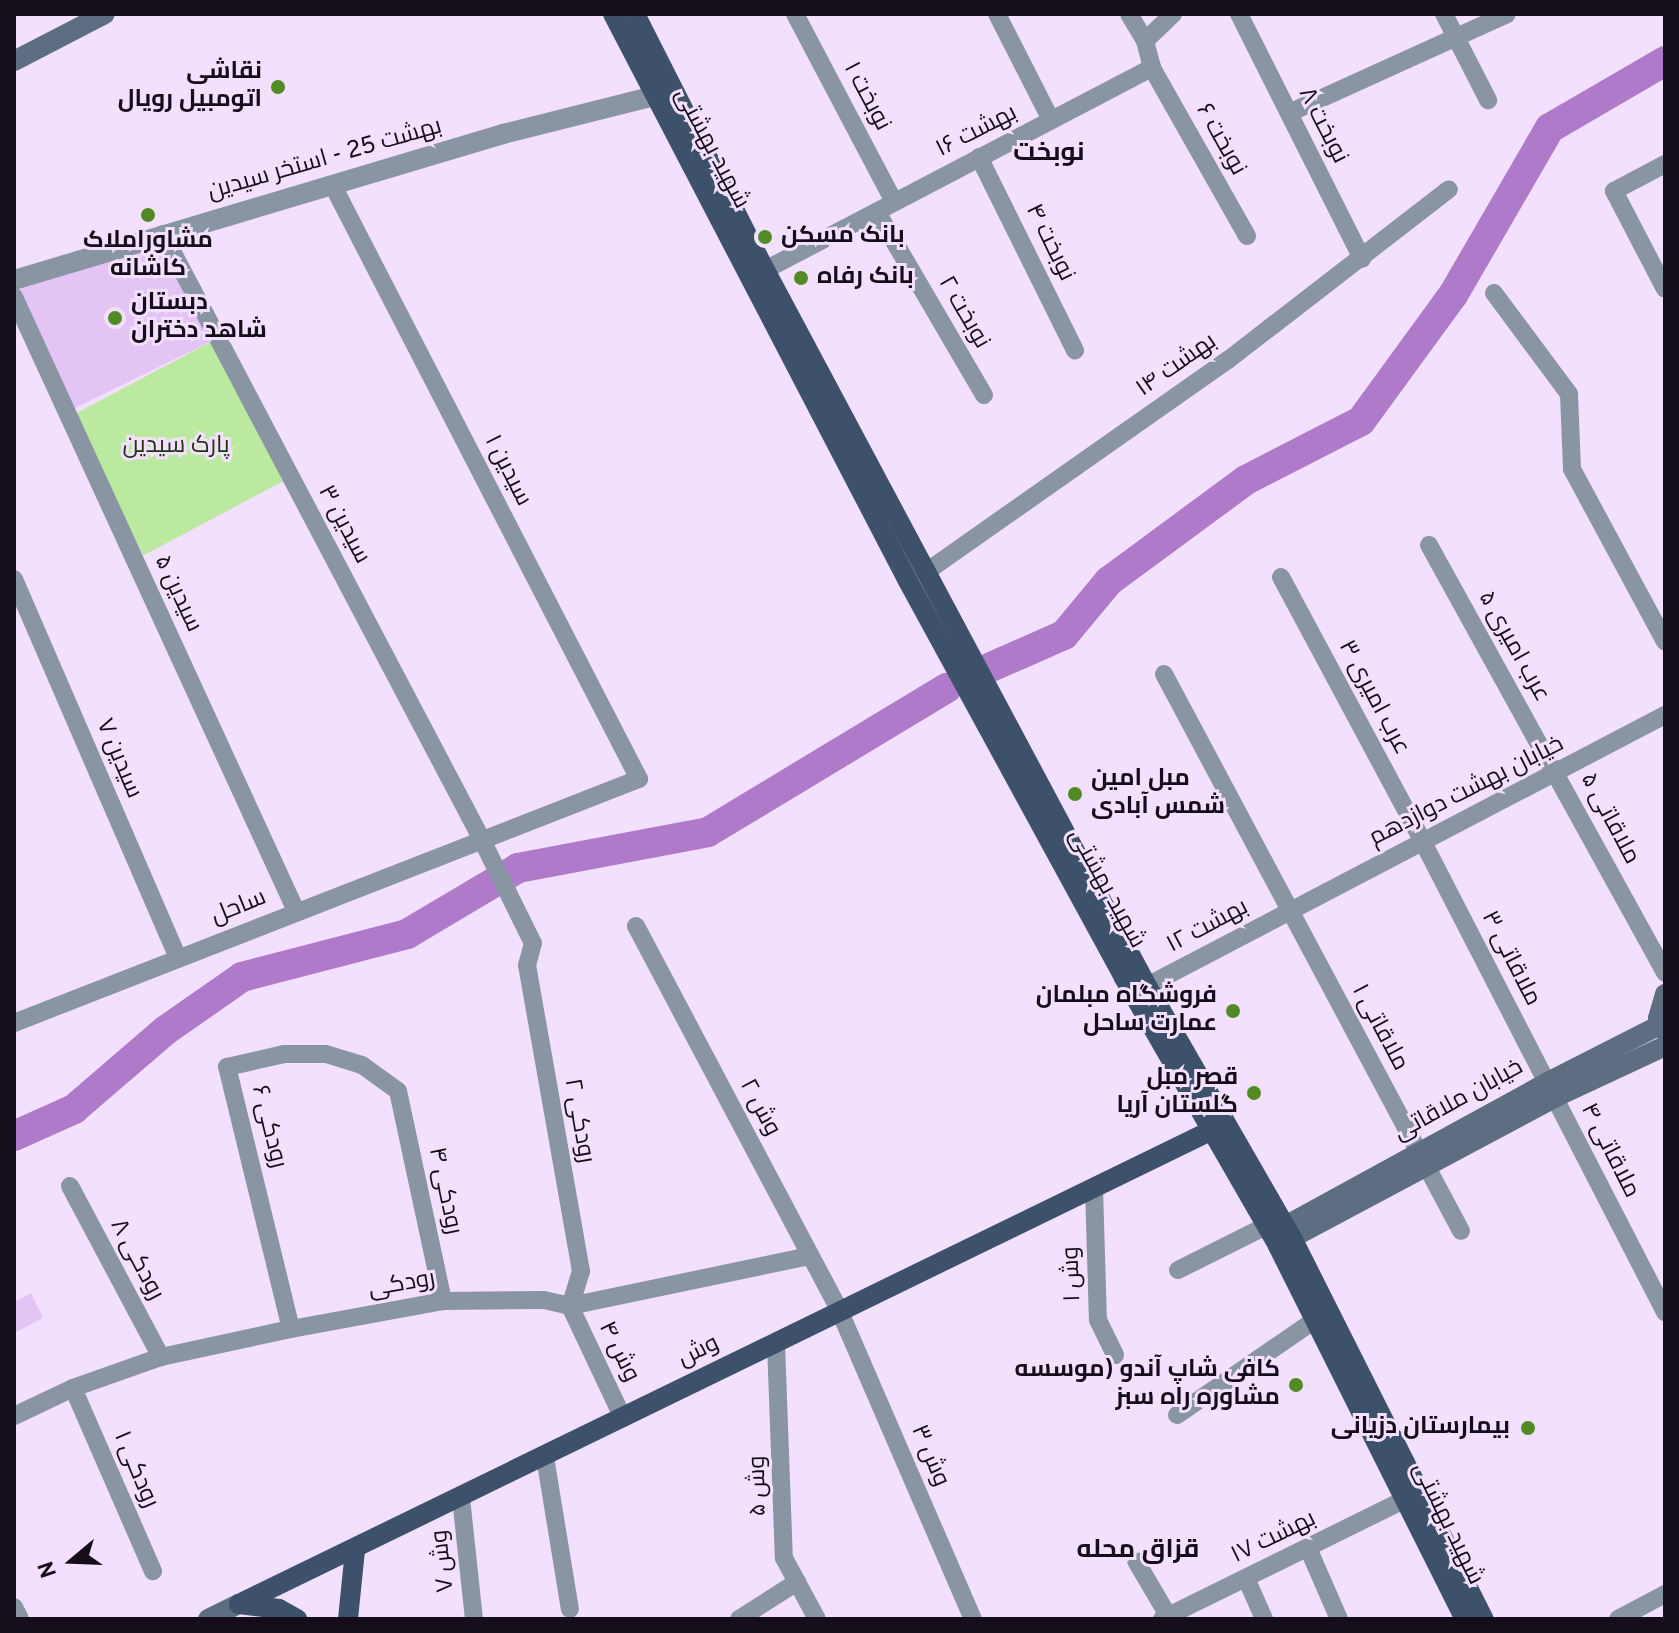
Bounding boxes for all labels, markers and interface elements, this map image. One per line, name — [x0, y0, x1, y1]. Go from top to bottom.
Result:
street label: ۱ نوبخت — [836, 58, 896, 136]
place label: نقاشی اتومبیل رویال — [118, 59, 262, 115]
marker: نقاشی اتومبیل رویال — [269, 78, 287, 96]
street label: ۸ نوبخت — [1291, 83, 1353, 169]
street label: شهید بهشتی — [667, 84, 755, 214]
street label: ۱۶ بهشت — [932, 99, 1022, 165]
street label: نوبخت ۶ — [1189, 99, 1251, 181]
street label: بهشت 25 - استخر سیدین — [205, 113, 445, 207]
district label: نوبخت — [1013, 138, 1085, 170]
street label: ۴ نوبخت — [1018, 200, 1080, 286]
marker: مشاوراملاک کاشانه — [139, 206, 157, 224]
place label: بانک مسکن — [781, 223, 905, 251]
place label: مشاوراملاک کاشانه — [83, 228, 213, 284]
marker: بانک مسکن — [756, 228, 774, 246]
place label: بانک رفاه — [817, 264, 914, 292]
marker: بانک رفاه — [792, 269, 810, 287]
street label: ۲ نوبخت — [931, 272, 995, 354]
place label: دبستان شاهد دختران — [131, 290, 267, 346]
marker: دبستان شاهد دختران — [106, 309, 124, 327]
street label: بهشت ۱۴ — [1131, 328, 1223, 404]
street label: سیدین ۱ — [477, 431, 537, 511]
park label: پارک سیدین — [122, 433, 230, 461]
street label: سیدین ۳ — [310, 481, 376, 569]
street label: سیدین ۵ — [147, 551, 207, 637]
street label: ۵ عرب امیری — [1471, 587, 1555, 707]
street label: ۳ عرب امیری — [1331, 636, 1415, 760]
street label: سیدین ۷ — [88, 715, 148, 803]
street label: خیابان بهشت دوازدهم — [1365, 730, 1569, 854]
place label: مبل امین شمس آبادی — [1091, 766, 1225, 822]
street label: ملاقاتی ۵ — [1573, 768, 1645, 870]
marker: مبل امین شمس آبادی — [1066, 785, 1084, 803]
street label: شهید بهشتی — [1061, 824, 1151, 954]
street label: ساحل — [207, 884, 271, 932]
street label: ۱۲ بهشت — [1162, 894, 1254, 960]
street label: ملاقاتی ۳ — [1474, 907, 1546, 1011]
street label: ملاقاتی ۱ — [1344, 980, 1414, 1076]
place label: فروشگاه مبلمان عمارت ساحل — [1036, 983, 1217, 1039]
marker: فروشگاه مبلمان عمارت ساحل — [1224, 1002, 1242, 1020]
street label: خیابان ملاقاتی — [1389, 1054, 1529, 1148]
place label: قصر مبل گلستان آریا — [1116, 1065, 1238, 1121]
street label: وش ۲ — [732, 1075, 786, 1141]
street label: رودکی ۲ — [556, 1076, 600, 1166]
street label: رودکی ۶ — [244, 1083, 292, 1171]
marker: قصر مبل گلستان آریا — [1245, 1084, 1263, 1102]
street label: ملاقاتی ۴ — [1573, 1099, 1645, 1203]
street label: رودکی ۴ — [421, 1145, 467, 1237]
street label: رودکی ۸ — [103, 1214, 169, 1306]
street label: وش ۱ — [1058, 1246, 1088, 1302]
street label: رودکی — [366, 1265, 438, 1305]
street label: وش ۴ — [591, 1317, 645, 1387]
street label: وش — [674, 1330, 724, 1374]
place label: کافی شاپ آندو (موسسه مشاوره راه سبز — [1015, 1357, 1280, 1413]
marker: کافی شاپ آندو (موسسه مشاوره راه سبز — [1287, 1376, 1305, 1394]
place label: بیمارستان دزیانی — [1331, 1414, 1510, 1442]
marker: بیمارستان دزیانی — [1517, 1417, 1539, 1439]
street label: وش ۳ — [903, 1421, 955, 1491]
street label: رودکی ۱ — [106, 1427, 164, 1513]
street label: وش ۵ — [744, 1455, 774, 1517]
street label: شهید بهشتی — [1405, 1458, 1489, 1590]
street label: بهشت ۱۷ — [1227, 1505, 1321, 1571]
north arrow — [32, 1521, 112, 1601]
street label: وش ۷ — [426, 1528, 462, 1594]
district label: قزاق محله — [1077, 1535, 1199, 1567]
text: N — [34, 1557, 64, 1581]

